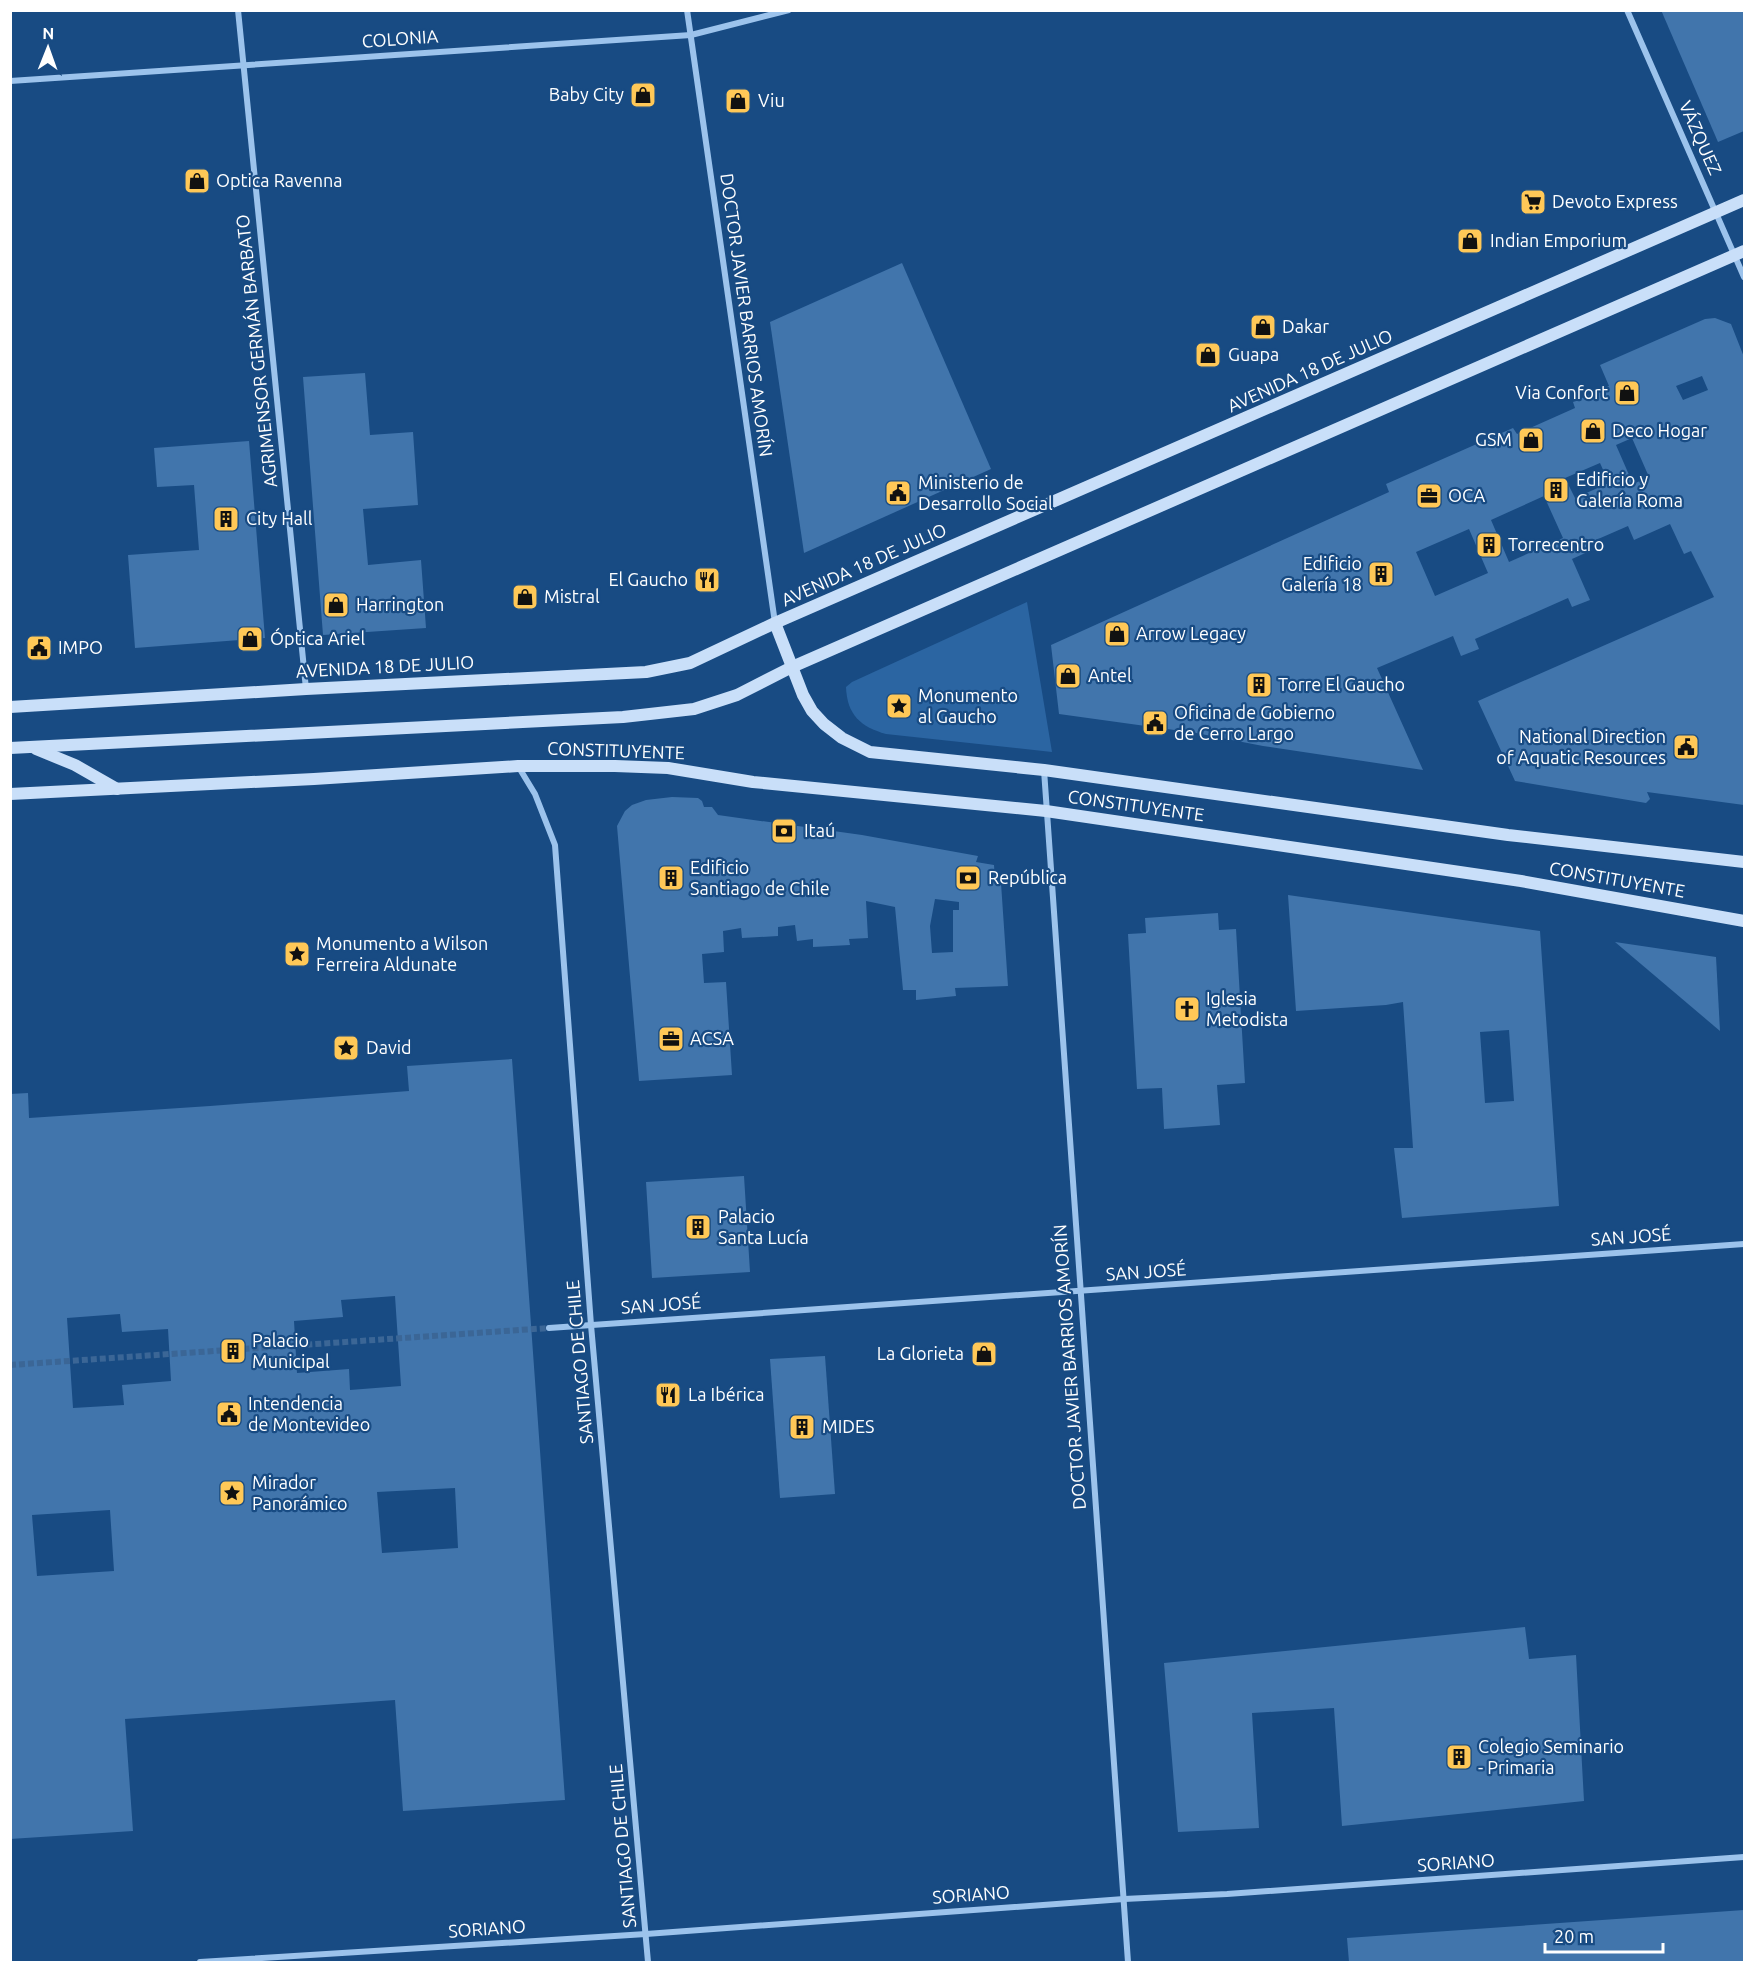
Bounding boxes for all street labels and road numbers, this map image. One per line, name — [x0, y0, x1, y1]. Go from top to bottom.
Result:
street label: COLONIA — [361, 25, 439, 51]
street label: VÁZQUEZ — [1675, 97, 1727, 178]
street label: DOCTOR JAVIER BARRIOS AMORÍN — [717, 172, 778, 458]
street label: AGRIMENSOR GERMÁN BARBATO — [231, 214, 280, 489]
street label: AVENIDA 18 DE JULIO — [1224, 325, 1395, 415]
street label: AVENIDA 18 DE JULIO — [778, 519, 949, 609]
street label: AVENIDA 18 DE JULIO — [295, 651, 475, 681]
street label: CONSTITUYENTE — [547, 738, 685, 762]
street label: CONSTITUYENTE — [1067, 786, 1206, 824]
street label: CONSTITUYENTE — [1548, 857, 1687, 901]
street label: SAN JOSÉ — [1590, 1222, 1672, 1249]
street label: DOCTOR JAVIER BARRIOS AMORÍN — [1048, 1224, 1089, 1510]
street label: SAN JOSÉ — [1105, 1257, 1187, 1284]
street label: SANTIAGO DE CHILE — [562, 1279, 596, 1445]
street label: SAN JOSÉ — [620, 1290, 702, 1317]
street label: SANTIAGO DE CHILE — [605, 1763, 639, 1929]
street label: SORIANO — [1416, 1849, 1495, 1875]
street label: SORIANO — [931, 1881, 1010, 1907]
street label: SORIANO — [447, 1915, 526, 1941]

